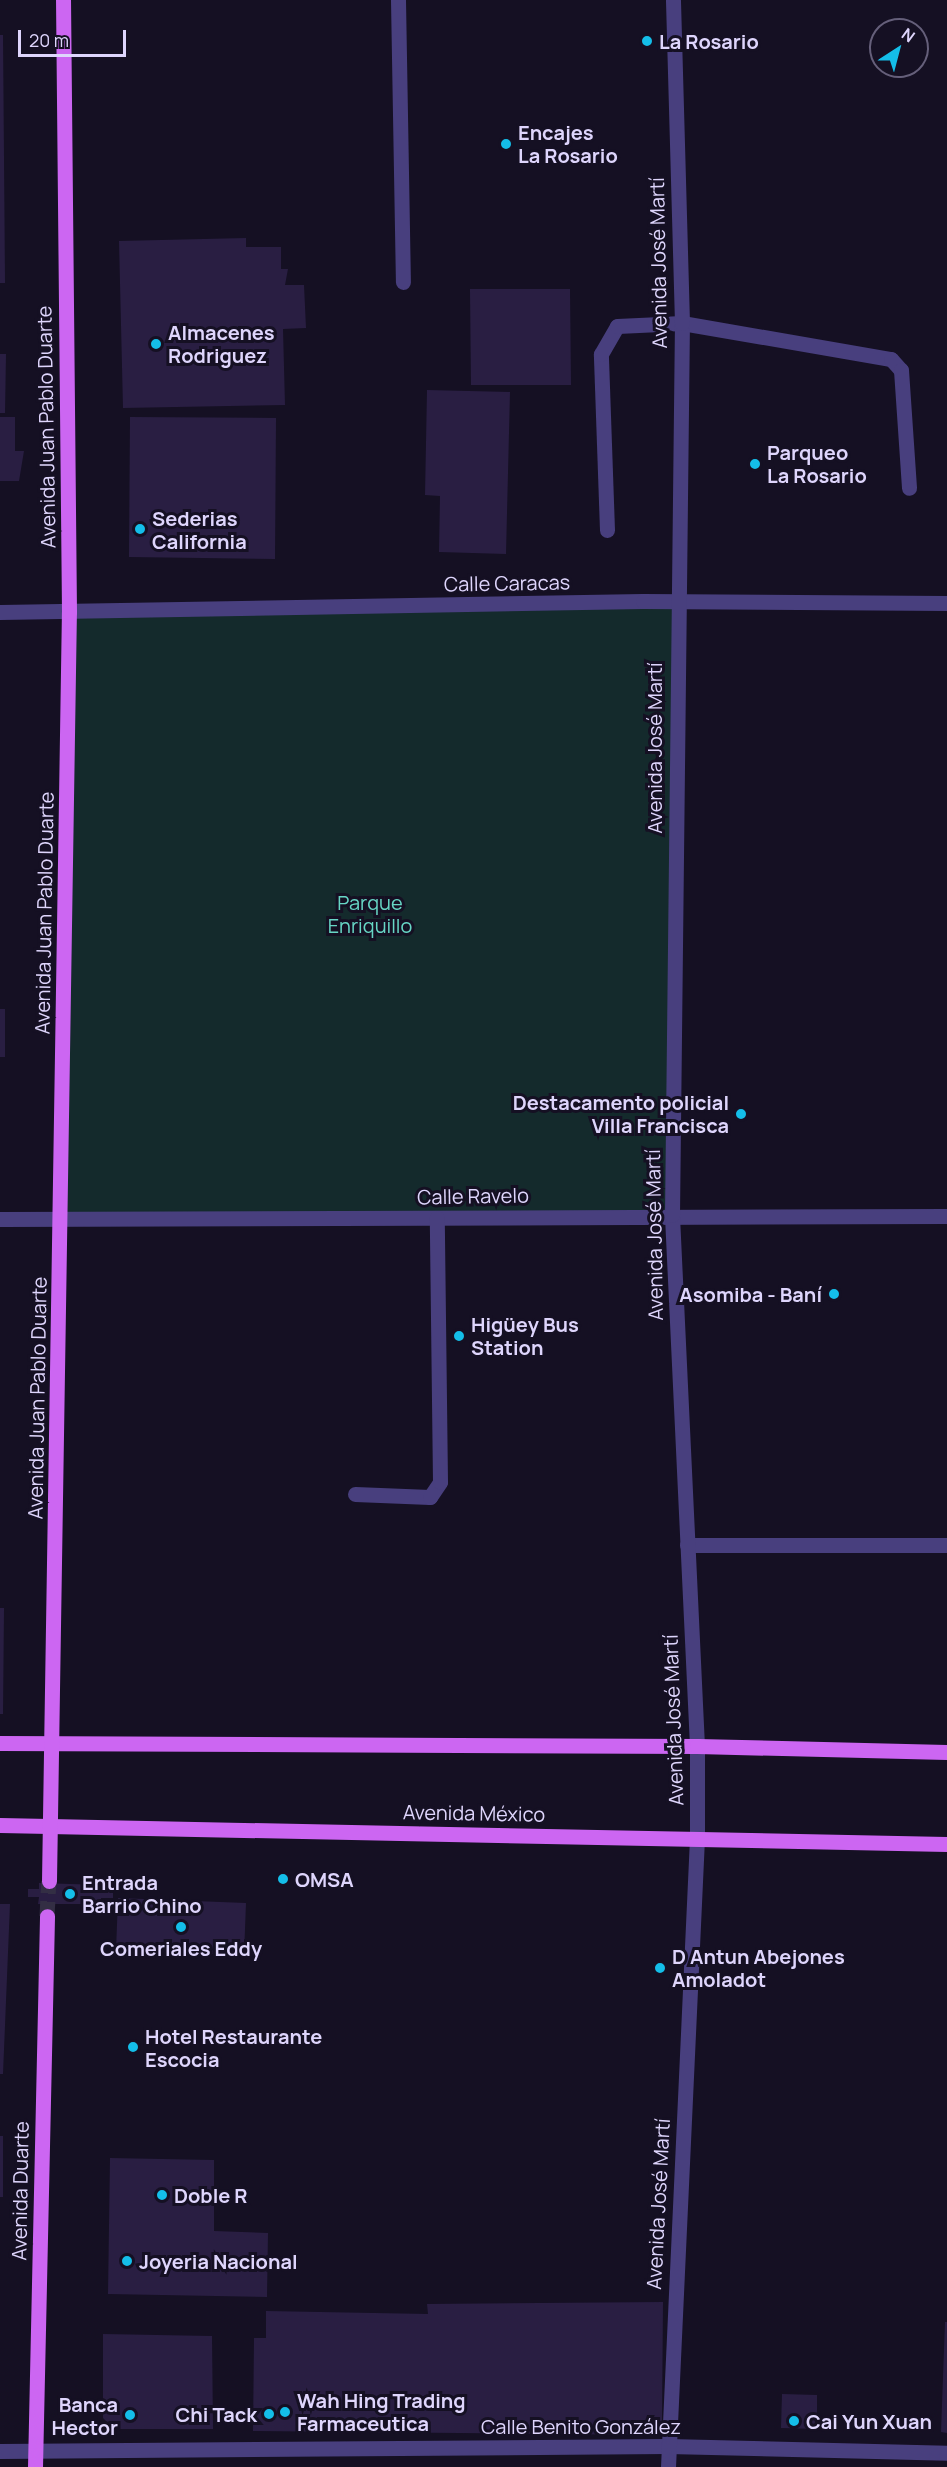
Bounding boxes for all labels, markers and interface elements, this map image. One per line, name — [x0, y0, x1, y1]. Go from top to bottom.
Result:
scale bar — [21, 18, 129, 56]
north arrow — [869, 18, 929, 78]
text: N — [897, 23, 920, 47]
text: 20 m — [29, 28, 69, 52]
place label: La Rosario — [659, 29, 759, 53]
marker: La Rosario — [640, 34, 654, 48]
place label: Encajes La Rosario — [518, 120, 618, 167]
marker: Encajes La Rosario — [499, 137, 513, 151]
street label: Avenida José Martí — [645, 177, 671, 349]
street label: Avenida Juan Pablo Duarte — [32, 305, 60, 549]
place label: Almacenes Rodriguez — [168, 320, 275, 367]
marker: Almacenes Rodriguez — [149, 337, 163, 351]
place label: Parqueo La Rosario — [767, 440, 867, 487]
marker: Parqueo La Rosario — [748, 457, 762, 471]
place label: Sederias California — [152, 506, 247, 553]
marker: Sederias California — [133, 522, 147, 536]
street label: Calle Caracas — [444, 570, 570, 596]
street label: Avenida José Martí — [642, 662, 666, 834]
street label: Avenida Juan Pablo Duarte — [30, 791, 58, 1035]
park label: Parque Enriquillo — [328, 890, 412, 937]
place label: Destacamento policial Villa Francisca — [513, 1090, 729, 1137]
marker: Destacamento policial Villa Francisca — [734, 1107, 748, 1121]
street label: Avenida José Martí — [641, 1149, 667, 1321]
street label: Calle Ravelo — [417, 1183, 529, 1209]
street label: Avenida Juan Pablo Duarte — [23, 1276, 51, 1520]
place label: Asomiba - Baní — [679, 1282, 822, 1306]
marker: Asomiba - Baní — [827, 1287, 841, 1301]
place label: Higüey Bus Station — [471, 1312, 579, 1359]
marker: Higüey Bus Station — [452, 1329, 466, 1343]
street label: Avenida José Martí — [658, 1634, 688, 1806]
street label: Avenida México — [403, 1800, 545, 1826]
place label: OMSA — [295, 1867, 354, 1891]
place label: Entrada Barrio Chino — [82, 1870, 202, 1917]
marker: OMSA — [276, 1872, 290, 1886]
marker: Entrada Barrio Chino — [63, 1887, 77, 1901]
marker: Comeriales Eddy — [174, 1920, 188, 1934]
place label: Comeriales Eddy — [100, 1936, 262, 1960]
place label: D Antun Abejones Amoladot — [672, 1944, 845, 1991]
marker: D Antun Abejones Amoladot — [653, 1961, 667, 1975]
place label: Hotel Restaurante Escocia — [145, 2024, 322, 2071]
marker: Hotel Restaurante Escocia — [126, 2040, 140, 2054]
street label: Avenida José Martí — [642, 2118, 674, 2290]
street label: Avenida Duarte — [7, 2121, 33, 2261]
place label: Doble R — [174, 2183, 248, 2207]
marker: Doble R — [155, 2188, 169, 2202]
place label: Joyeria Nacional — [139, 2249, 298, 2273]
marker: Joyeria Nacional — [120, 2254, 134, 2268]
place label: Wah Hing Trading Farmaceutica — [297, 2388, 466, 2435]
place label: Banca Hector — [52, 2392, 118, 2439]
place label: Chi Tack — [176, 2402, 257, 2426]
marker: Wah Hing Trading Farmaceutica — [278, 2405, 292, 2419]
marker: Chi Tack — [262, 2407, 276, 2421]
marker: Banca Hector — [123, 2408, 137, 2422]
place label: Cai Yun Xuan — [806, 2409, 932, 2433]
street label: Calle Benito González — [481, 2414, 681, 2438]
marker: Cai Yun Xuan — [787, 2414, 801, 2428]

